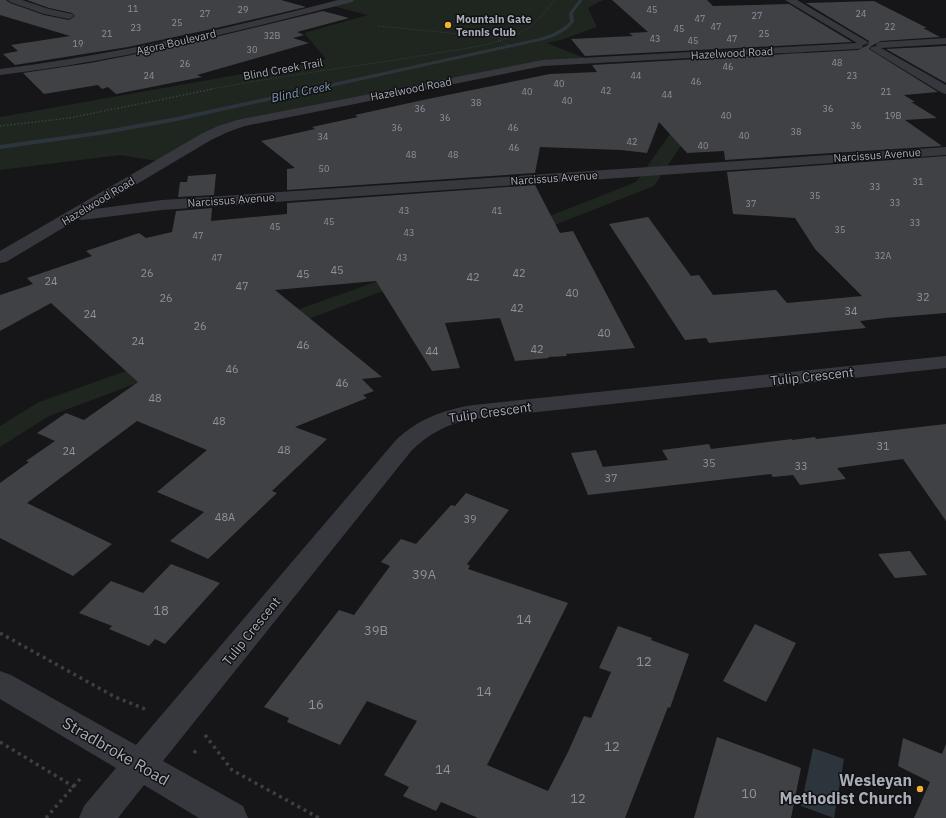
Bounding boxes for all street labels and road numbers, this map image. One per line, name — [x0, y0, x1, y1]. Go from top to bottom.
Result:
street label: Agora Boulevard — [135, 26, 217, 58]
street label: Hazelwood Road — [690, 44, 774, 62]
street label: Blind Creek Trail — [242, 55, 324, 83]
street label: Hazelwood Road — [369, 74, 453, 104]
street label: Narcissus Avenue — [833, 145, 921, 165]
street label: Narcissus Avenue — [510, 168, 598, 188]
street label: Hazelwood Road — [59, 174, 137, 228]
street label: Narcissus Avenue — [187, 190, 275, 210]
street label: Tulip Crescent — [770, 364, 854, 389]
street label: Tulip Crescent — [448, 398, 533, 427]
street label: Tulip Crescent — [219, 594, 284, 669]
street label: Stradbroke Road — [59, 712, 173, 790]

